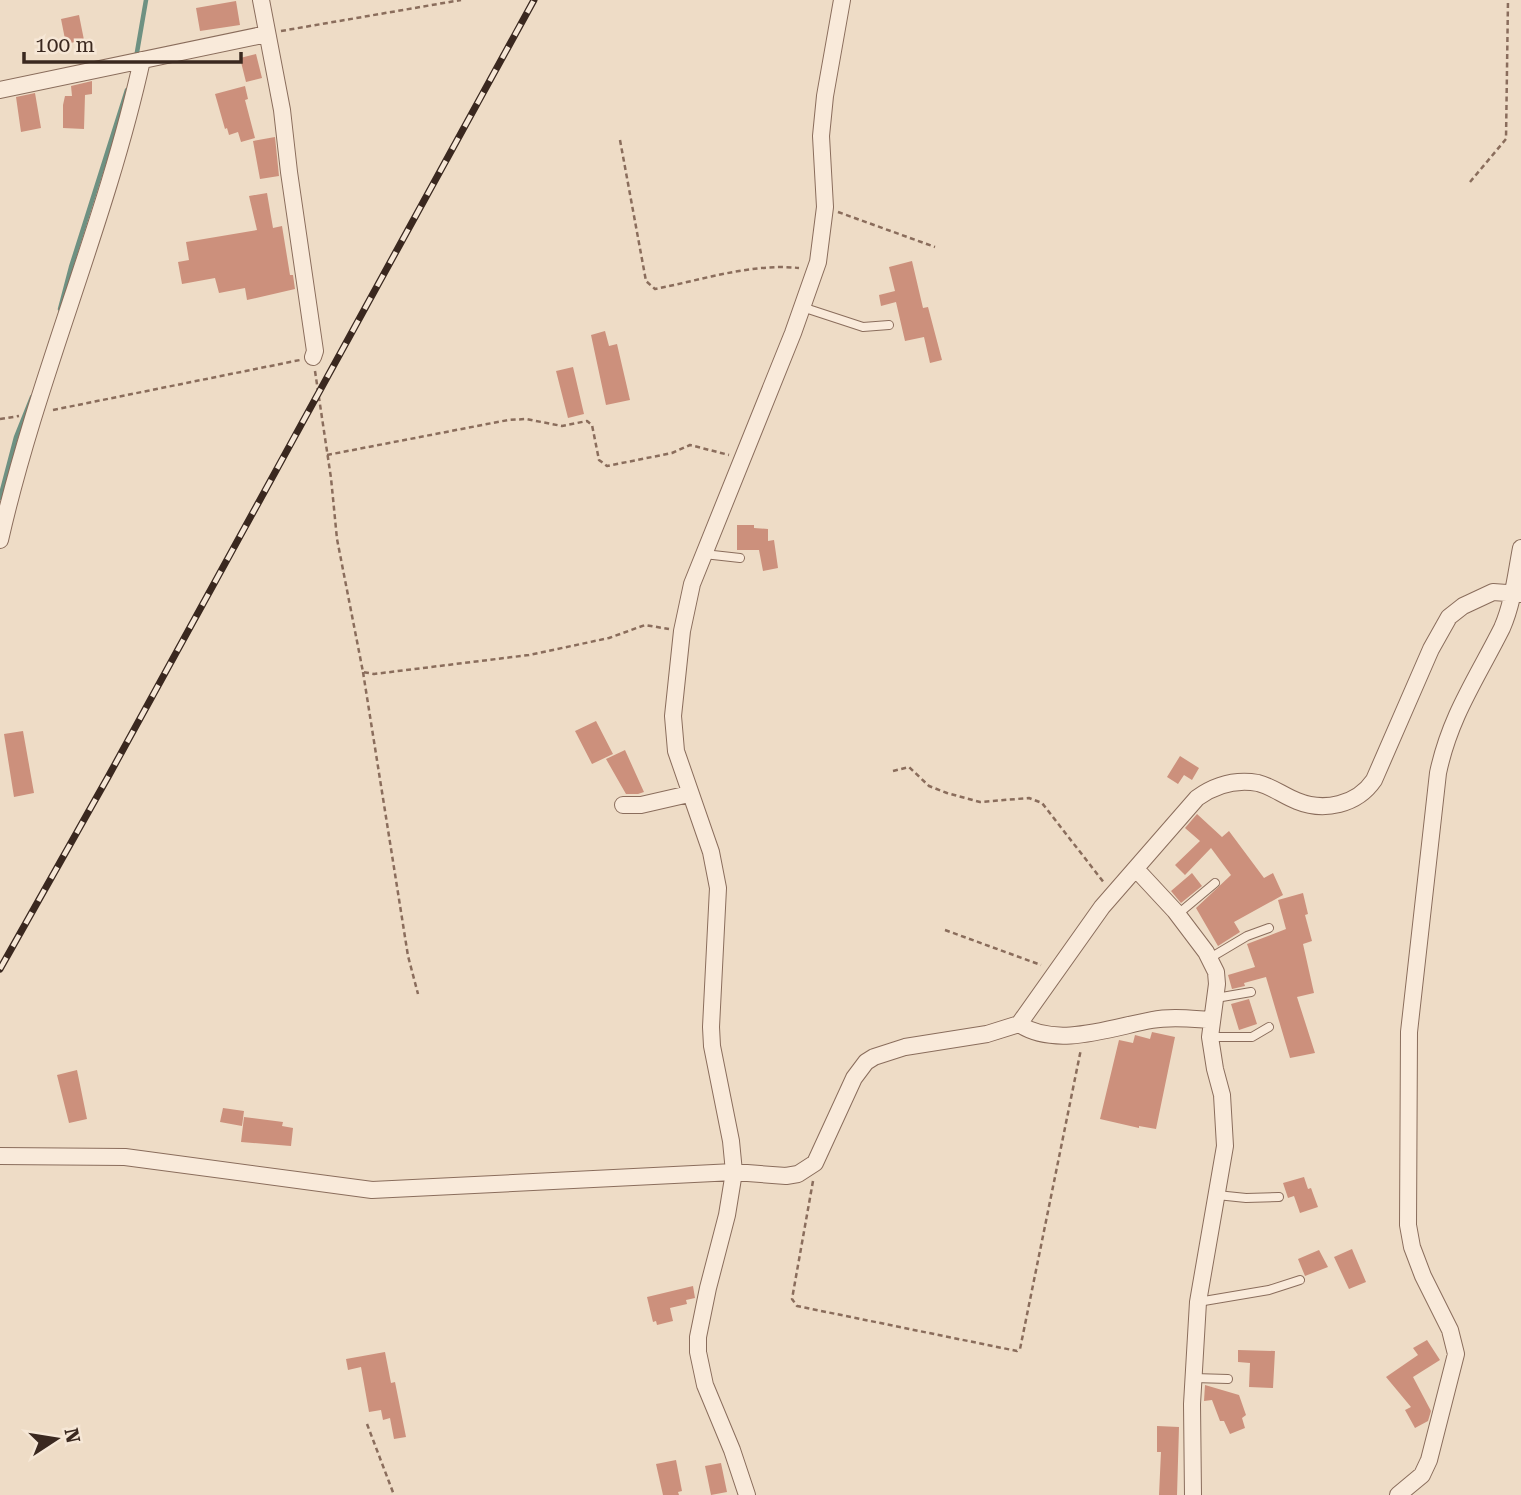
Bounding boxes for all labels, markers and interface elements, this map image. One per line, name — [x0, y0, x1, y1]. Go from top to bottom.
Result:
scale bar — [24, 21, 242, 65]
text: 100 m — [35, 33, 95, 57]
north arrow — [21, 1404, 91, 1474]
text: N — [59, 1426, 85, 1445]

